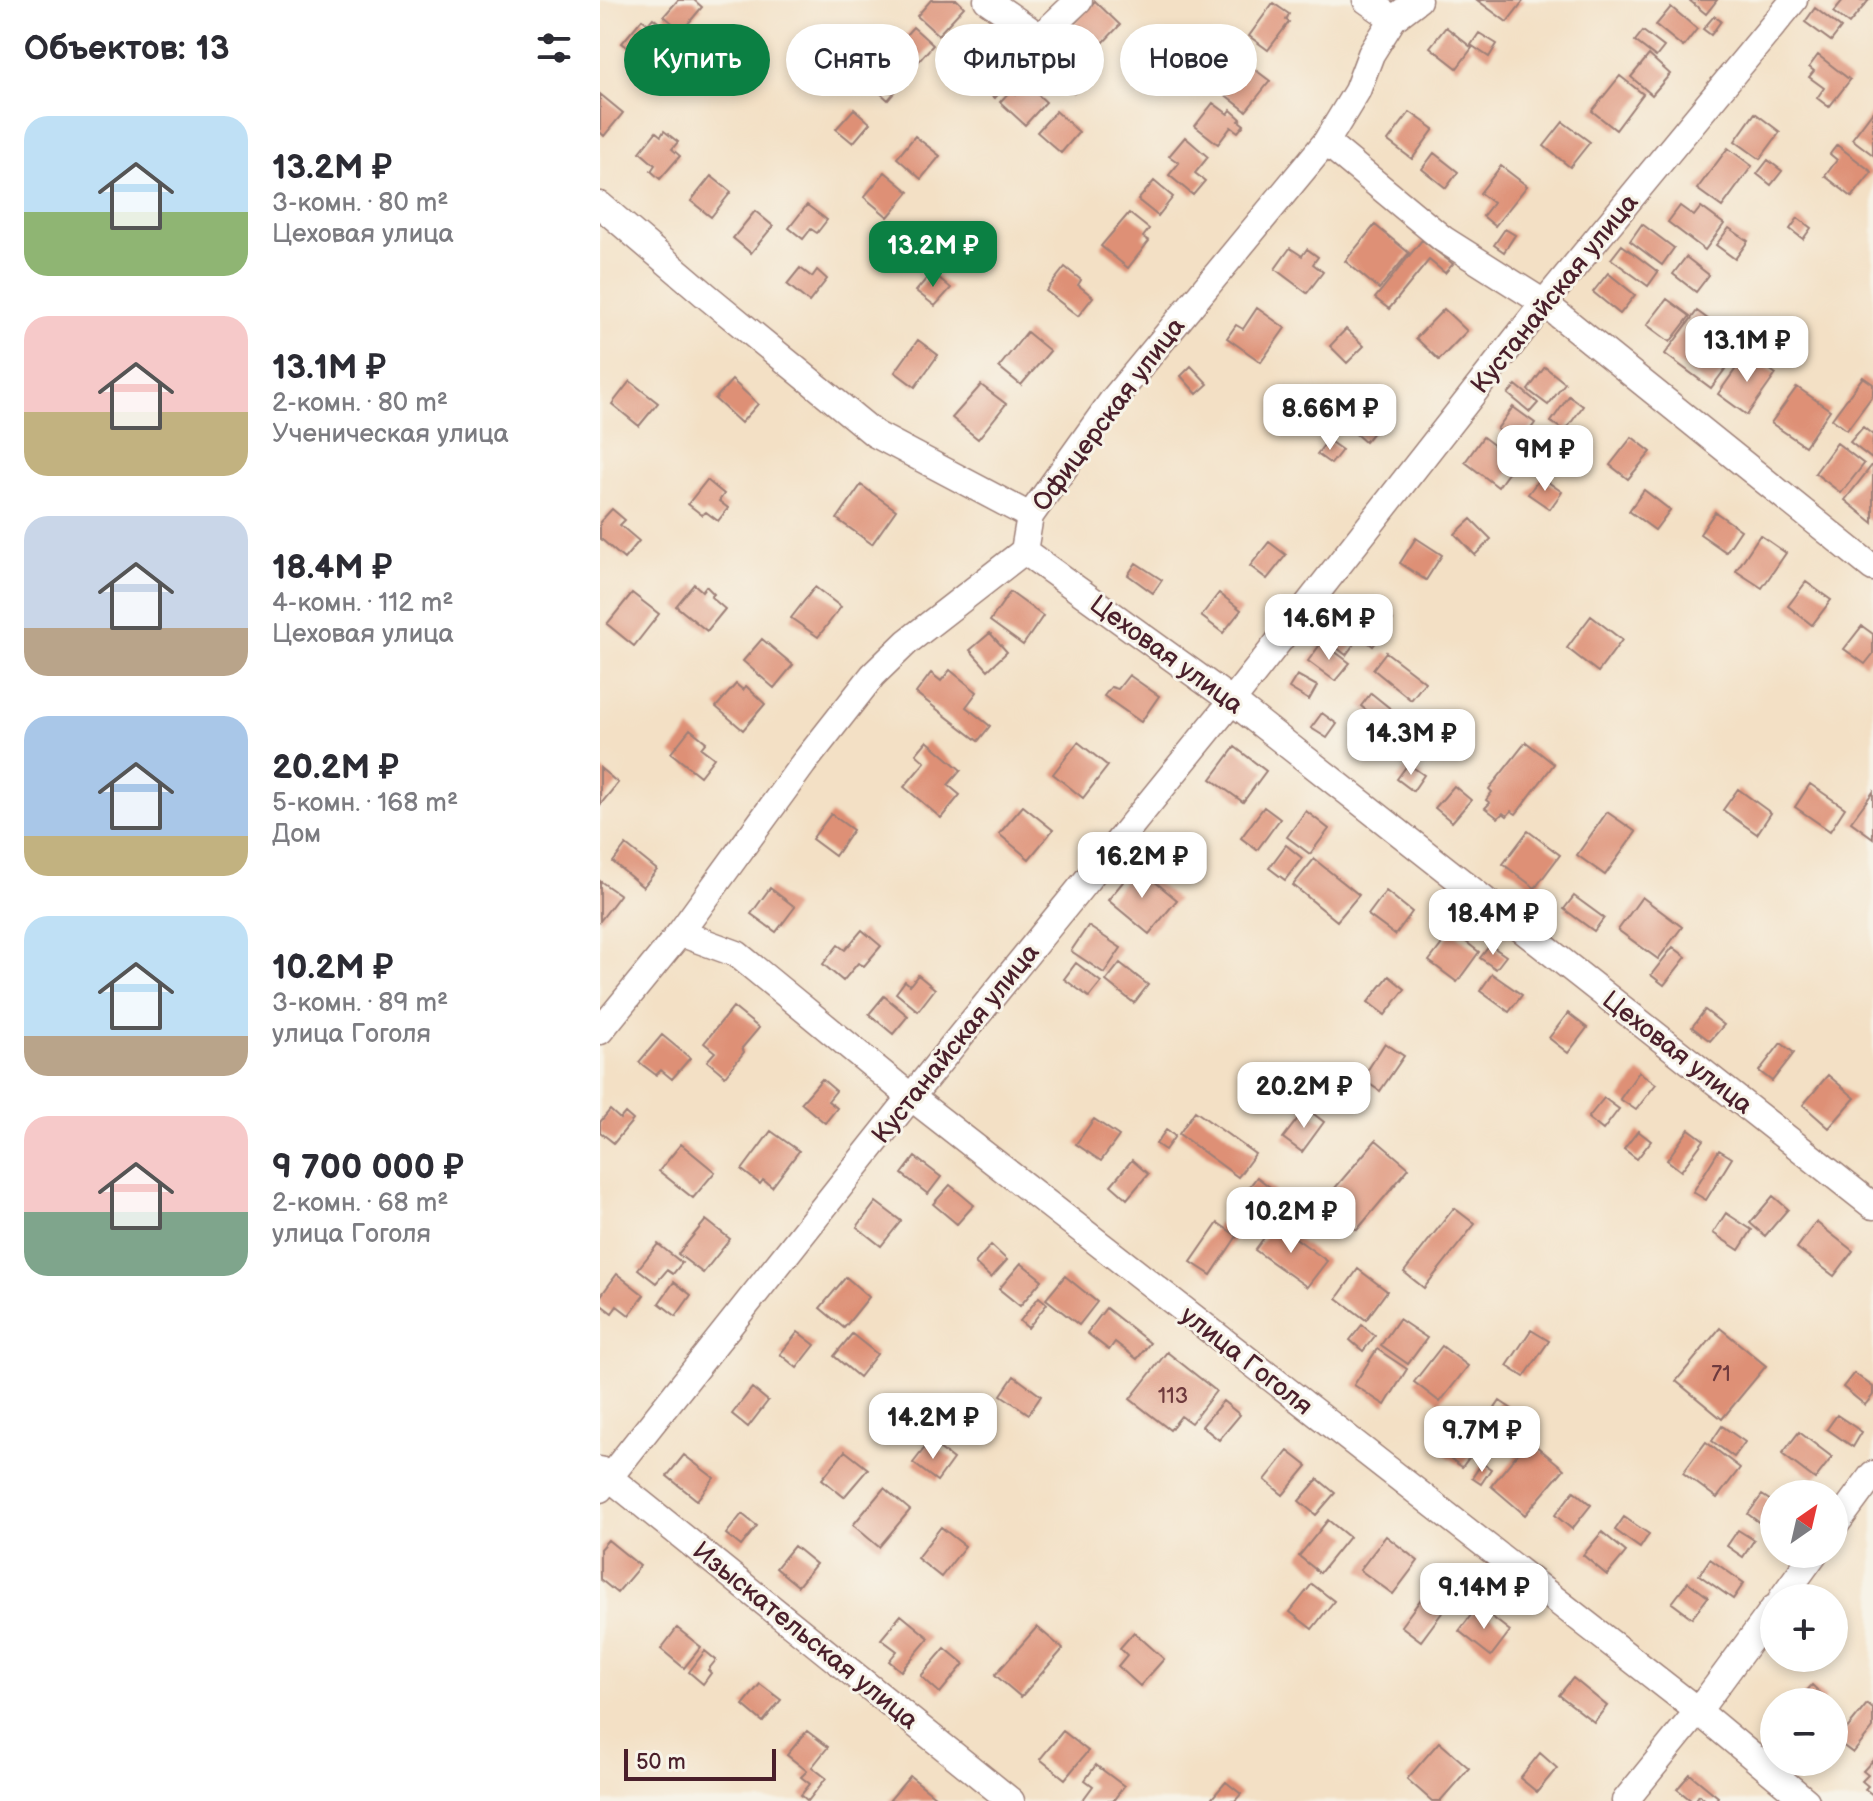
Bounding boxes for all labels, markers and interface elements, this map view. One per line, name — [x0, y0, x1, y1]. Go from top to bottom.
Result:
chip: Купить — [624, 24, 770, 96]
chip: Снять — [786, 24, 919, 96]
chip: Фильтры — [935, 24, 1104, 96]
chip: Новое — [1120, 24, 1257, 96]
icon: filters — [532, 26, 576, 70]
text: Объектов: 13 — [24, 28, 230, 69]
text: 13.2M ₽ — [272, 147, 392, 188]
icon: home — [88, 148, 184, 244]
text: 3-комн. · 80 m² — [272, 188, 449, 219]
street label: Кустанайская улица — [1465, 188, 1645, 400]
text: Цеховая улица — [272, 219, 454, 250]
pin: 13.2M ₽ — [859, 221, 1007, 289]
text: 13.2M ₽ — [887, 231, 979, 262]
street label: Офицерская улица — [1026, 312, 1192, 518]
pin: 13.1M ₽ — [1673, 316, 1821, 384]
text: 13.1M ₽ — [1703, 326, 1791, 357]
text: 13.1M ₽ — [272, 347, 386, 388]
icon: home — [88, 348, 184, 444]
pin: 8.66M ₽ — [1256, 384, 1404, 452]
text: 2-комн. · 80 m² — [272, 388, 448, 419]
text: 8.66M ₽ — [1281, 394, 1379, 425]
text: Ученическая улица — [272, 419, 509, 450]
pin: 9M ₽ — [1498, 425, 1592, 493]
text: 9M ₽ — [1515, 435, 1575, 466]
text: 18.4M ₽ — [272, 547, 393, 588]
icon: home — [88, 548, 184, 644]
text: 4-комн. · 112 m² — [272, 588, 453, 619]
street label: Цеховая улица — [1083, 589, 1249, 721]
pin: 14.6M ₽ — [1255, 594, 1403, 662]
text: 14.6M ₽ — [1283, 604, 1375, 635]
text: Цеховая улица — [272, 619, 454, 650]
pin: 14.3M ₽ — [1337, 709, 1485, 777]
text: 14.3M ₽ — [1365, 719, 1457, 750]
text: 20.2M ₽ — [272, 747, 399, 788]
icon: home — [88, 748, 184, 844]
text: 5-комн. · 168 m² — [272, 788, 458, 819]
text: Дом — [272, 819, 321, 850]
pin: 16.2M ₽ — [1068, 832, 1216, 900]
text: 16.2M ₽ — [1096, 842, 1188, 873]
pin: 18.4M ₽ — [1419, 889, 1567, 957]
text: 18.4M ₽ — [1447, 899, 1539, 930]
street label: Кустанайская улица — [866, 938, 1046, 1150]
text: 10.2M ₽ — [272, 947, 394, 988]
icon: home — [88, 948, 184, 1044]
street label: Цеховая улица — [1596, 985, 1758, 1121]
text: 3-комн. · 89 m² — [272, 988, 448, 1019]
text: улица Гоголя — [272, 1019, 431, 1050]
pin: 20.2M ₽ — [1230, 1062, 1378, 1130]
text: 20.2M ₽ — [1255, 1072, 1353, 1103]
text: 9 700 000 ₽ — [272, 1147, 464, 1188]
icon: home — [88, 1148, 184, 1244]
pin: 10.2M ₽ — [1217, 1187, 1365, 1255]
text: 2-комн. · 68 m² — [272, 1188, 449, 1219]
text: 10.2M ₽ — [1244, 1197, 1338, 1228]
text: улица Гоголя — [272, 1219, 431, 1250]
street label: улица Гоголя — [1174, 1300, 1318, 1422]
house number: 71 — [1711, 1361, 1731, 1388]
house number: 113 — [1158, 1383, 1188, 1410]
pin: 14.2M ₽ — [859, 1393, 1007, 1461]
text: 14.2M ₽ — [887, 1403, 979, 1434]
pin: 9.7M ₽ — [1417, 1406, 1547, 1474]
text: 9.7M ₽ — [1442, 1416, 1522, 1447]
north arrow — [1760, 1480, 1848, 1568]
map controls — [1760, 1480, 1848, 1776]
street label: Изыскательская улица — [686, 1536, 924, 1737]
pin: 9.14M ₽ — [1410, 1563, 1558, 1631]
text: 9.14M ₽ — [1438, 1573, 1530, 1604]
button: + — [1760, 1584, 1848, 1672]
button: − — [1760, 1688, 1848, 1776]
scale bar — [624, 1745, 776, 1781]
text: 50 m — [636, 1749, 686, 1776]

